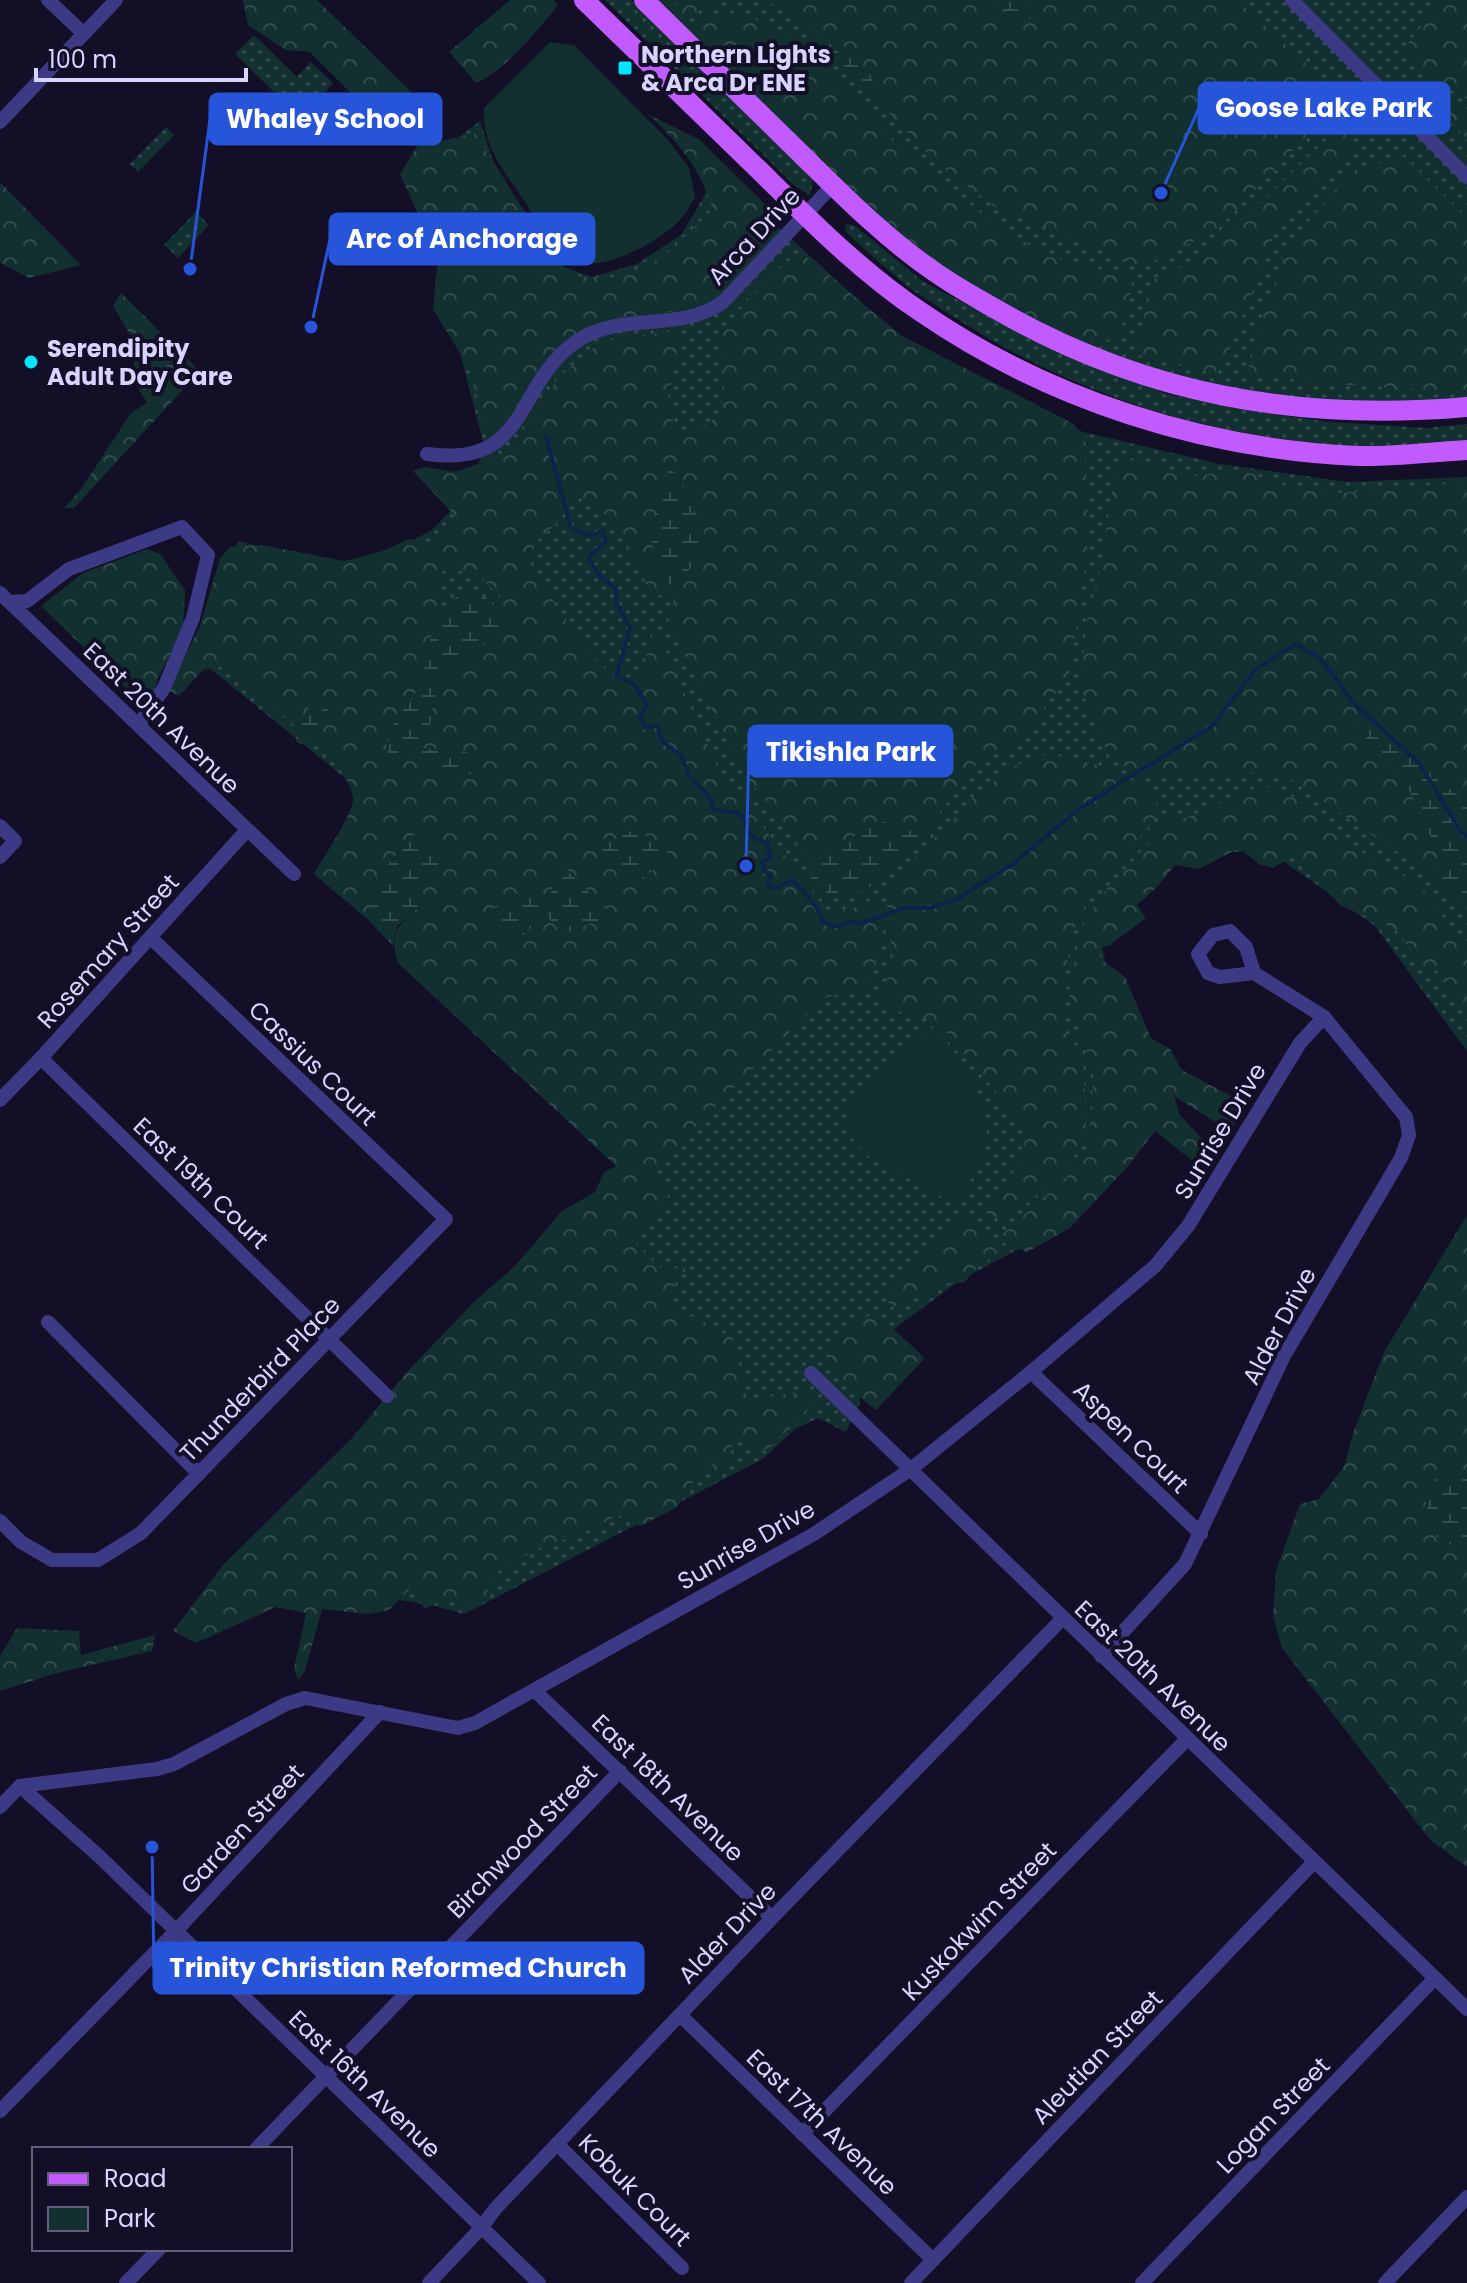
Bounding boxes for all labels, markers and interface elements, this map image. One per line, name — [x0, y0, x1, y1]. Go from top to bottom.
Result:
scale bar — [36, 32, 246, 82]
place label: Northern Lights & Arca Dr ENE — [641, 38, 831, 99]
text: 100 m — [48, 43, 117, 76]
marker: Northern Lights & Arca Dr ENE — [616, 59, 634, 77]
callout: Goose Lake Park — [1199, 83, 1449, 133]
text: Goose Lake Park — [1215, 90, 1433, 126]
callout: Whaley School — [210, 94, 441, 144]
text: Whaley School — [226, 101, 424, 137]
street label: Arca Drive — [700, 180, 808, 292]
callout: Arc of Anchorage — [330, 214, 594, 264]
text: Arc of Anchorage — [346, 221, 578, 257]
place label: Serendipity Adult Day Care — [47, 332, 233, 393]
marker: Serendipity Adult Day Care — [22, 353, 40, 371]
street label: East 20th Avenue — [77, 635, 247, 801]
callout: Tikishla Park — [749, 726, 952, 776]
text: Tikishla Park — [766, 734, 936, 770]
street label: Rosemary Street — [30, 867, 186, 1035]
street label: Cassius Court — [241, 993, 385, 1133]
street label: Sunrise Drive — [1166, 1057, 1274, 1205]
street label: East 19th Court — [126, 1110, 276, 1256]
street label: Alder Drive — [1234, 1261, 1324, 1391]
street label: Thunderbird Place — [172, 1289, 348, 1469]
street label: Aspen Court — [1066, 1374, 1196, 1500]
street label: Sunrise Drive — [671, 1492, 821, 1598]
street label: East 20th Avenue — [1068, 1593, 1238, 1759]
street label: East 18th Avenue — [585, 1707, 751, 1869]
street label: Garden Street — [173, 1757, 311, 1901]
street label: Birchwood Street — [440, 1757, 604, 1925]
street label: Kuskokwim Street — [894, 1834, 1064, 2008]
street label: Alder Drive — [670, 1875, 784, 1991]
callout: Trinity Christian Reformed Church — [154, 1943, 643, 1993]
text: Trinity Christian Reformed Church — [169, 1950, 627, 1986]
street label: Aleutian Street — [1024, 1983, 1170, 2131]
street label: East 16th Avenue — [282, 2003, 448, 2165]
street label: East 17th Avenue — [739, 2041, 905, 2203]
street label: Logan Street — [1209, 2050, 1337, 2180]
street label: Kobuk Court — [571, 2126, 699, 2254]
legend — [32, 2147, 292, 2251]
text: Road — [104, 2162, 166, 2195]
text: Park — [104, 2202, 156, 2235]

